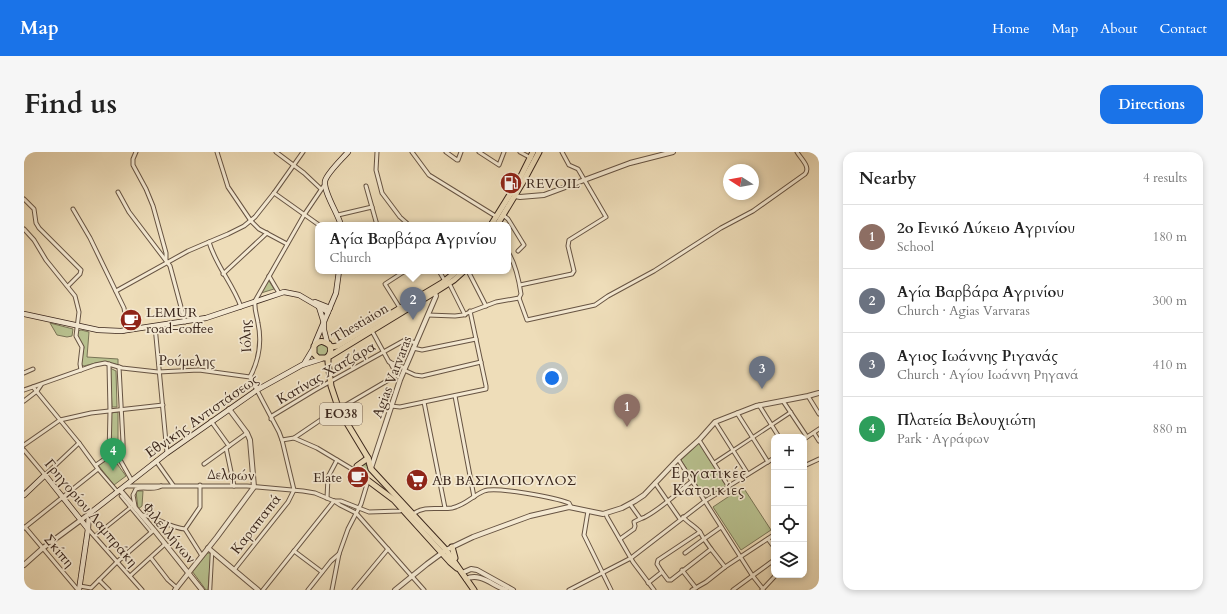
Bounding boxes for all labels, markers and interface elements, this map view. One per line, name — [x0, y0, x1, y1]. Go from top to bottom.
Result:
text: Map — [20, 15, 59, 41]
text: Home — [992, 19, 1030, 38]
text: Map — [1052, 19, 1078, 38]
text: About — [1100, 19, 1137, 38]
text: Contact — [1159, 19, 1207, 38]
text: Find us — [24, 85, 117, 123]
button: Directions — [1100, 85, 1203, 124]
north arrow — [723, 164, 759, 200]
text: Nearby — [859, 167, 916, 190]
text: 4 results — [1143, 169, 1187, 187]
fuel station icon: REVOIL — [498, 170, 524, 196]
place label: REVOIL — [526, 174, 581, 193]
text: 2ο Γενικό Λύκειο Αγρινίου — [897, 218, 1075, 238]
popup — [315, 222, 511, 274]
text: 1 — [869, 228, 875, 246]
text: 180 m — [1153, 228, 1187, 246]
text: Αγία Βαρβάρα Αγρινίου — [329, 229, 497, 249]
text: School — [897, 238, 934, 256]
text: Church — [329, 249, 372, 267]
text: Αγία Βαρβάρα Αγρινίου — [897, 282, 1064, 302]
pin: 2 — [400, 287, 426, 320]
text: 2 — [869, 292, 875, 310]
text: 300 m — [1153, 292, 1187, 310]
street label: Thestiaion — [328, 299, 392, 347]
text: Church · Agias Varvaras — [897, 302, 1030, 320]
place label: LEMUR road-coffee — [146, 303, 214, 338]
cafe icon: LEMUR road-coffee — [118, 307, 144, 333]
street label: Ιόλης — [236, 319, 256, 353]
street label: Agias Varvaras — [368, 333, 417, 421]
street label: Κατίνας Χατζάρα — [273, 337, 379, 409]
text: Αγιος Ιωάννης Ριγανάς — [897, 346, 1058, 366]
street label: Ρούμελης — [158, 351, 216, 371]
pin: 3 — [749, 356, 775, 389]
text: 3 — [869, 356, 875, 374]
text: 410 m — [1153, 356, 1187, 374]
text: Church · Αγίου Ιωάννη Ρηγανά — [897, 366, 1079, 384]
your location — [542, 368, 562, 388]
street label: Εθνικής Αντιστάσεως — [141, 370, 263, 462]
pin: 1 — [614, 394, 640, 427]
road number: ΕΟ38 — [320, 403, 362, 425]
text: Πλατεία Βελουχιώτη — [897, 410, 1036, 430]
text: 4 — [869, 420, 875, 438]
text: 880 m — [1153, 420, 1187, 438]
text: Park · Αγράφων — [897, 430, 989, 448]
map controls — [771, 434, 807, 578]
button: + — [771, 434, 807, 470]
pin: 4 — [100, 438, 126, 471]
street label: Γρηγορίου Λαμπράκη — [40, 455, 142, 571]
district label: Εργατικές Κατοικίες — [671, 463, 747, 500]
cafe icon: Elate — [345, 464, 371, 490]
street label: Δελφών — [207, 465, 255, 485]
supermarket icon: ΑΒ ΒΑΣΙΛΟΠΟΥΛΟΣ — [404, 467, 430, 493]
place label: Elate — [313, 468, 342, 487]
button: − — [771, 470, 807, 506]
place label: ΑΒ ΒΑΣΙΛΟΠΟΥΛΟΣ — [432, 471, 576, 490]
street label: Καραπαπά — [226, 490, 286, 558]
street label: Φιλελλήνων — [138, 498, 200, 568]
button: locate — [771, 506, 807, 542]
street label: Σκίπη — [39, 530, 79, 572]
button: layers — [771, 542, 807, 578]

